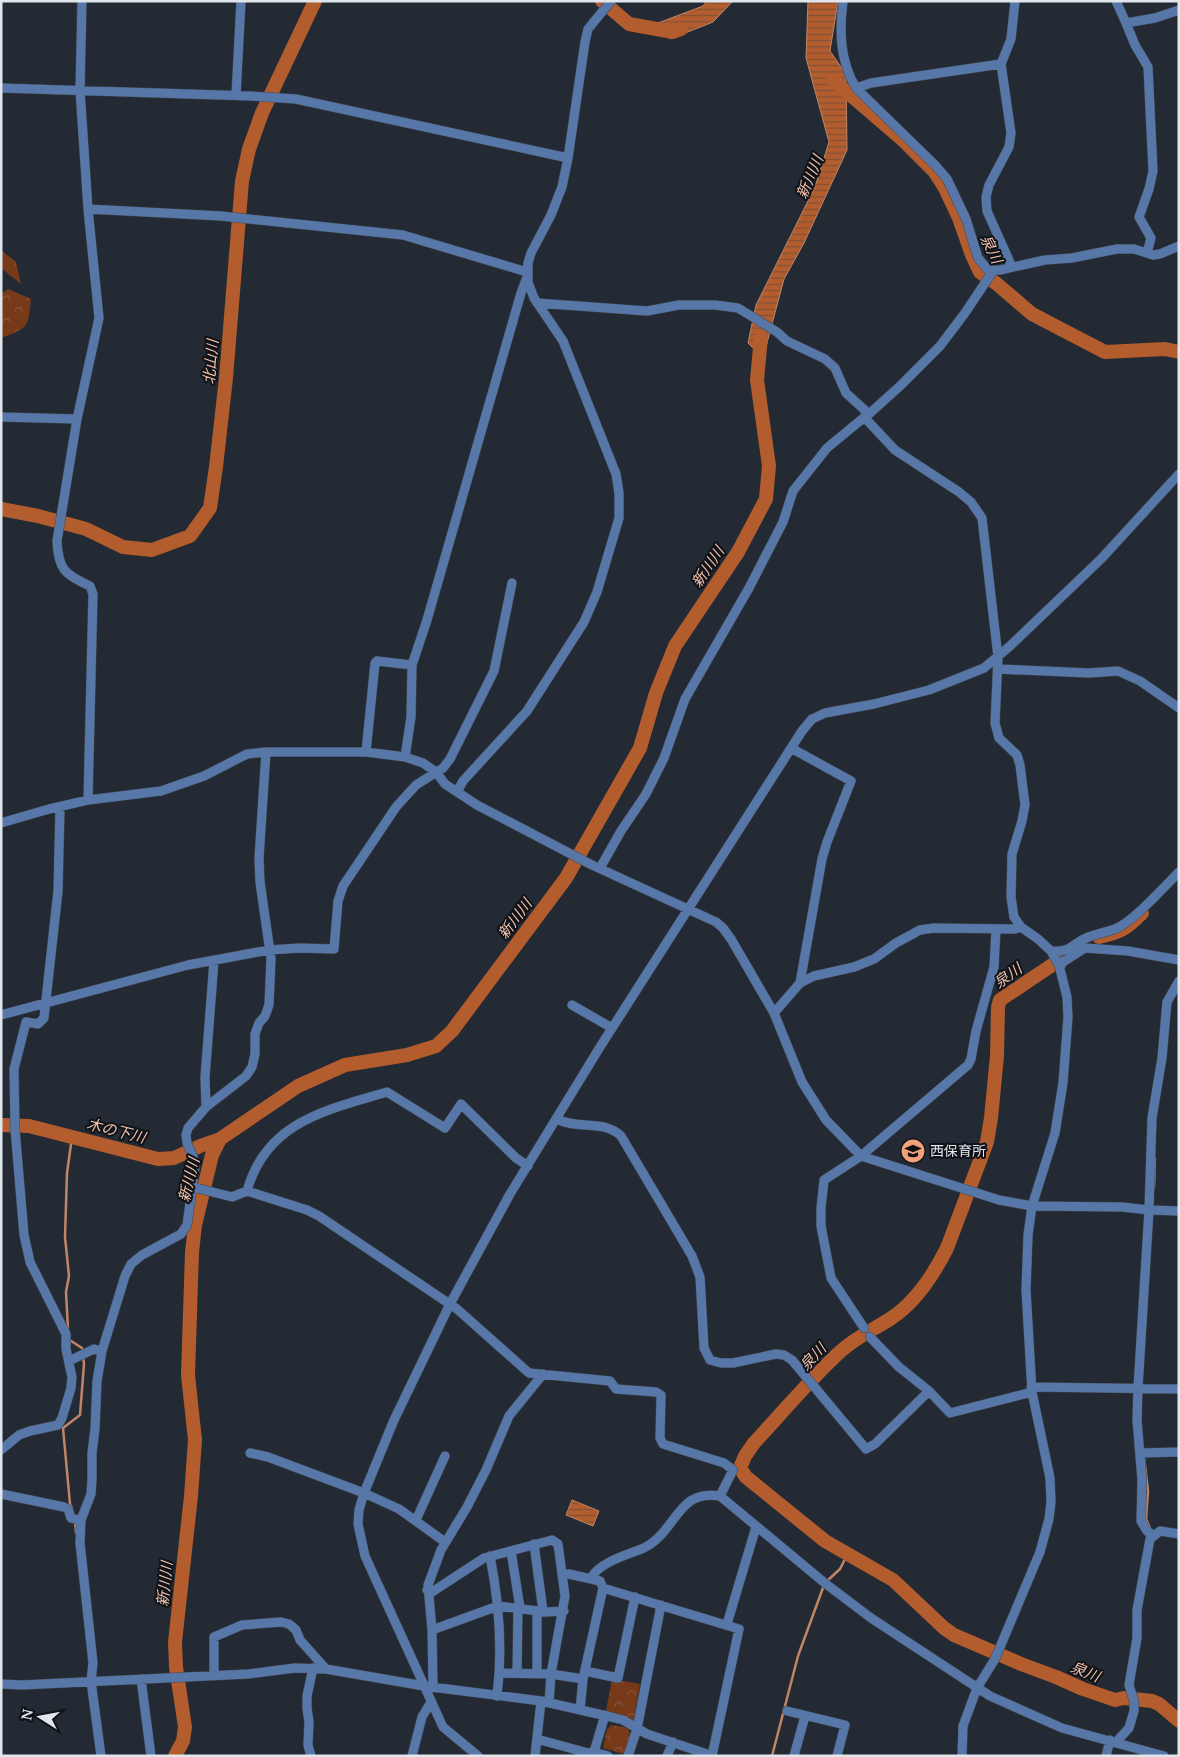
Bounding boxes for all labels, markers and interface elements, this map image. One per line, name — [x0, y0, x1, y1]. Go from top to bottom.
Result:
water label: 新川川 — [791, 150, 828, 201]
water label: 泉川 — [976, 231, 1008, 268]
water label: 北山川 — [198, 337, 222, 385]
water label: 新川川 — [686, 541, 729, 591]
water label: 新川川 — [493, 893, 537, 942]
water label: 泉川 — [989, 957, 1027, 992]
water label: 木の下川 — [85, 1113, 150, 1147]
school or university icon: 西保育所 — [900, 1138, 926, 1164]
place label: 西保育所 — [930, 1141, 986, 1160]
water label: 新川川 — [173, 1154, 204, 1204]
water label: 泉川 — [795, 1337, 831, 1374]
water label: 新川川 — [152, 1558, 177, 1607]
water label: 泉川 — [1068, 1656, 1105, 1686]
north arrow — [15, 1692, 65, 1742]
text: N — [16, 1707, 37, 1722]

